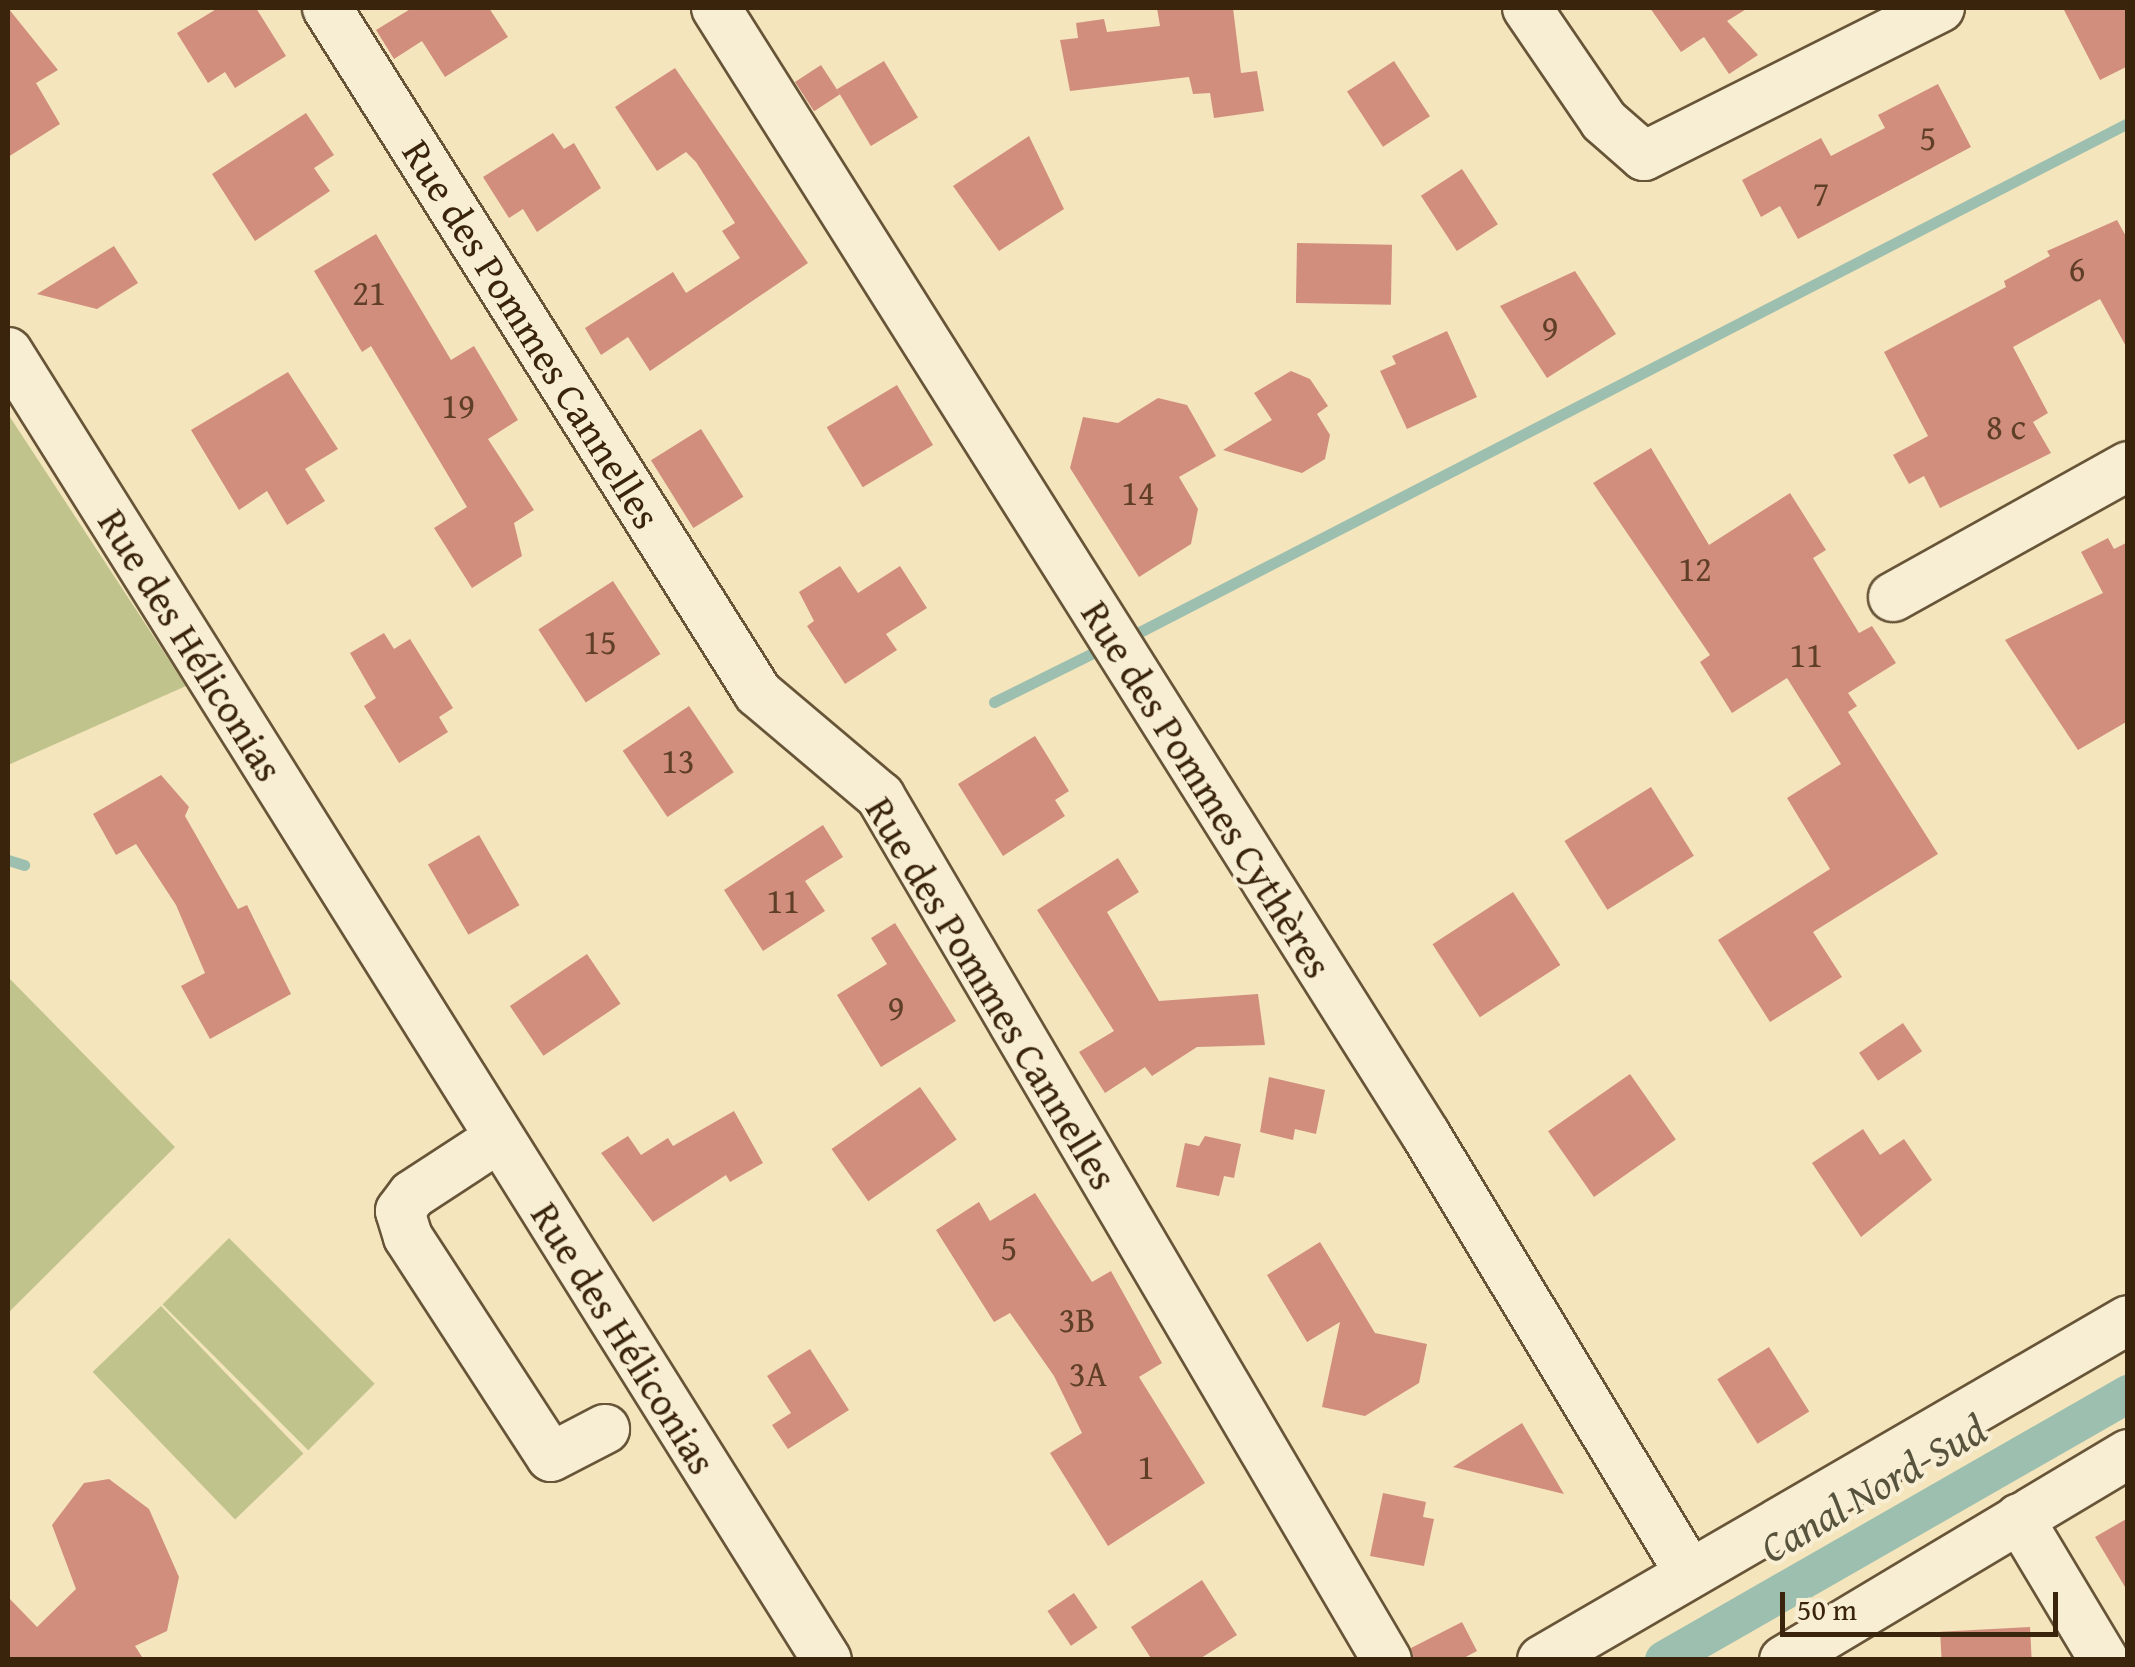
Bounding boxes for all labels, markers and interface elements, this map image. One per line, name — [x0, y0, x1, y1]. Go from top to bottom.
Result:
house number: 5 — [1920, 117, 1936, 159]
street label: Rue des Pommes Cannelles — [393, 131, 671, 537]
house number: 7 — [1813, 173, 1829, 215]
house number: 6 — [2069, 248, 2085, 290]
house number: 21 — [352, 272, 386, 314]
house number: 9 — [1542, 307, 1558, 349]
house number: 19 — [441, 385, 475, 427]
house number: 8 c — [1986, 406, 2026, 448]
house number: 14 — [1121, 472, 1155, 514]
street label: Rue des Héliconias — [88, 500, 294, 790]
house number: 12 — [1678, 548, 1712, 590]
street label: Rue des Pommes Cythères — [1071, 592, 1343, 986]
house number: 15 — [583, 621, 617, 663]
house number: 11 — [1789, 634, 1823, 676]
house number: 13 — [661, 740, 695, 782]
street label: Rue des Pommes Cannelles — [856, 788, 1128, 1198]
house number: 11 — [766, 880, 800, 922]
house number: 9 — [888, 987, 904, 1029]
street label: Rue des Héliconias — [521, 1193, 727, 1483]
house number: 5 — [1001, 1227, 1017, 1269]
house number: 3B — [1059, 1299, 1095, 1341]
house number: 3A — [1069, 1353, 1107, 1395]
water label: Canal Nord-Sud — [1751, 1403, 1995, 1573]
house number: 1 — [1138, 1446, 1154, 1488]
scale bar — [1785, 1572, 2062, 1634]
text: 50 m — [1797, 1587, 1857, 1631]

